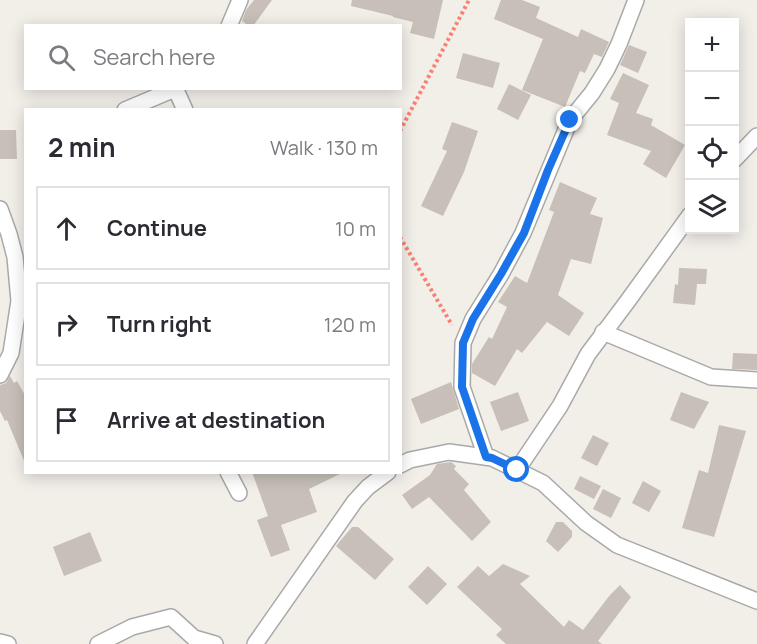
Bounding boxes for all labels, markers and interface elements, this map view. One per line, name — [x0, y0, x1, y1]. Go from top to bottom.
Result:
map controls — [685, 18, 739, 234]
button: + — [685, 18, 739, 72]
search box — [24, 24, 402, 90]
icon: search — [45, 41, 78, 74]
text: Search here — [93, 42, 215, 72]
button: − — [685, 72, 739, 126]
route end — [556, 106, 582, 132]
button: locate — [685, 126, 739, 180]
text: 2 min — [48, 129, 116, 165]
text: Walk · 130 m — [270, 134, 378, 161]
button: layers — [685, 180, 739, 234]
icon: ahead — [50, 212, 83, 245]
text: Continue — [107, 213, 207, 243]
text: 10 m — [335, 215, 376, 242]
icon: right — [50, 308, 83, 341]
text: Turn right — [107, 309, 212, 339]
text: 120 m — [324, 311, 376, 338]
icon: arrive — [50, 404, 83, 437]
text: Arrive at destination — [107, 405, 325, 435]
route start — [503, 456, 529, 482]

